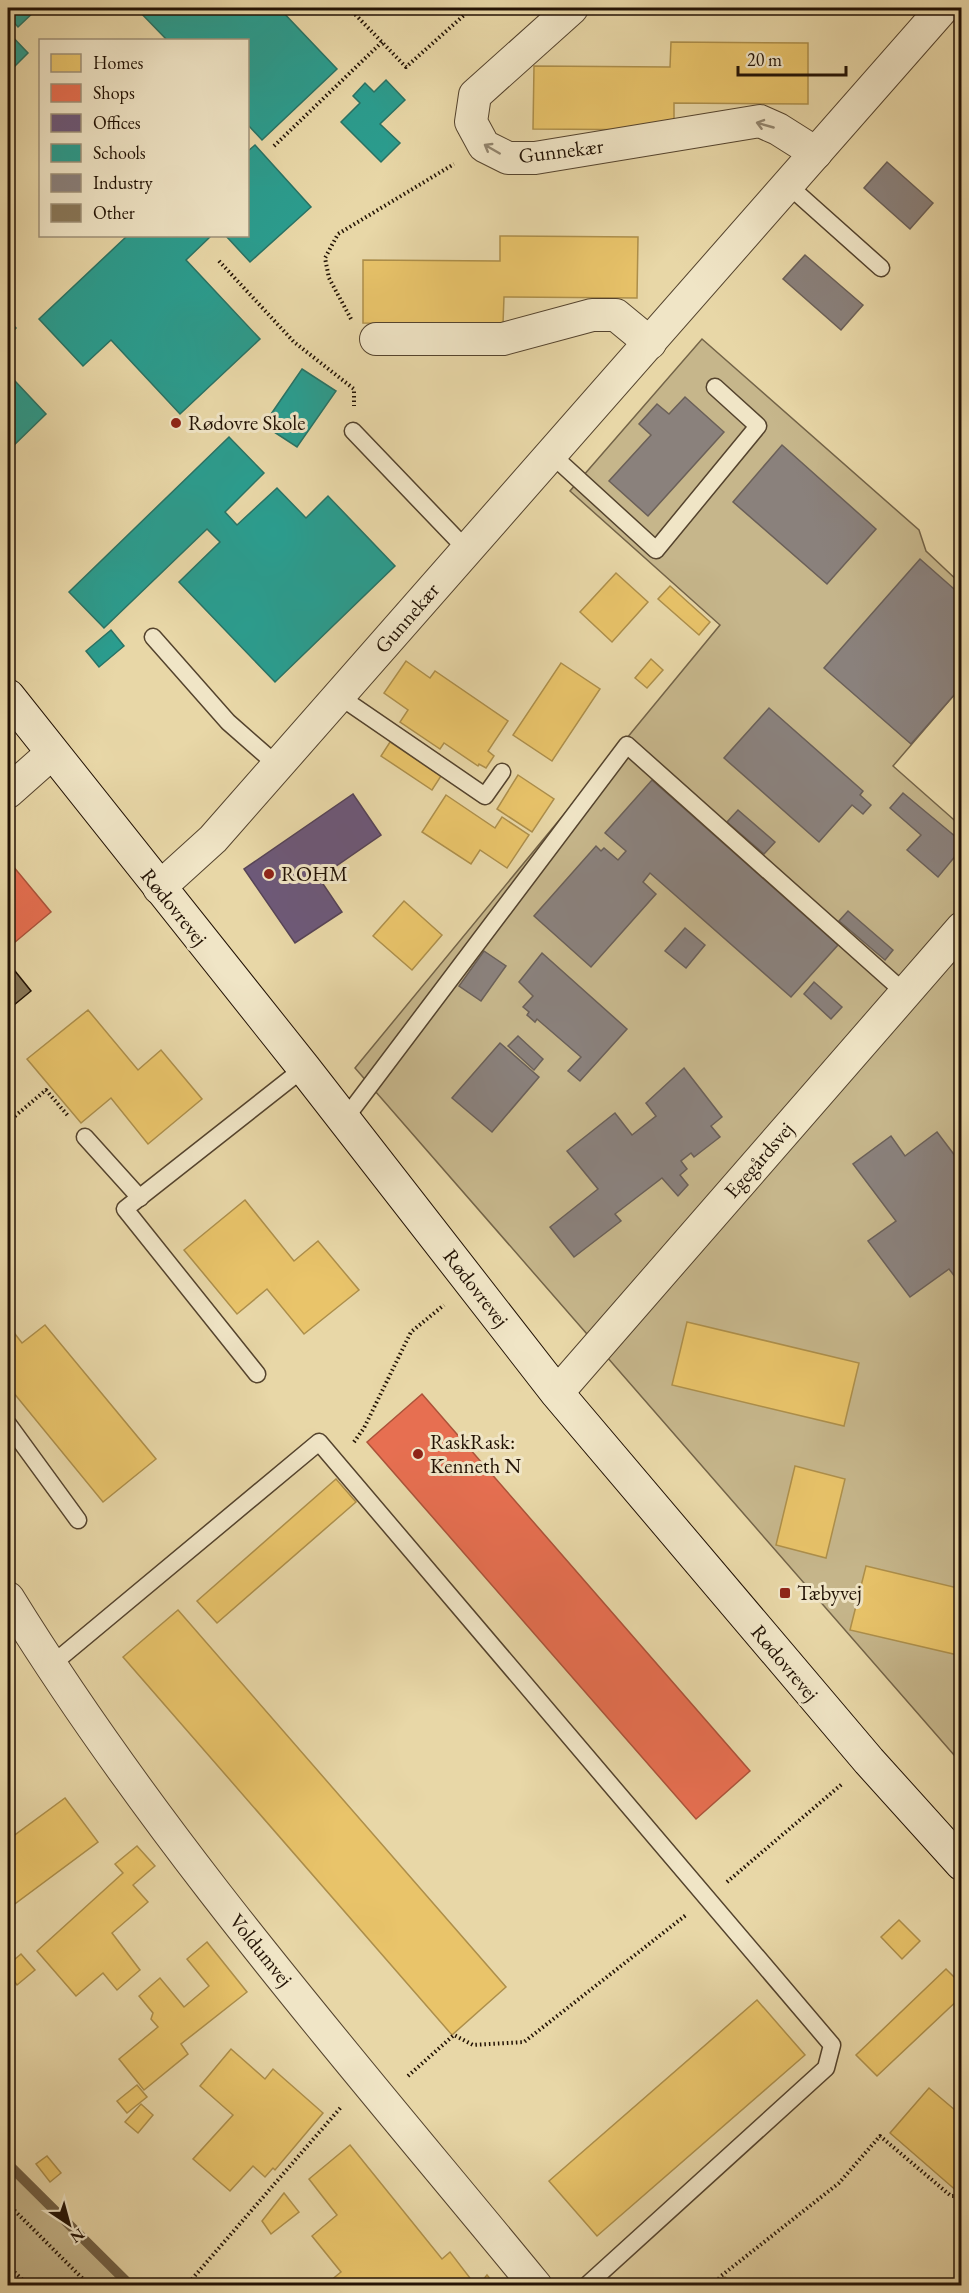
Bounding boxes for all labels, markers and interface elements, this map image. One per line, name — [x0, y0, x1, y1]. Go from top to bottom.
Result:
legend — [39, 39, 249, 237]
scale bar — [738, 39, 846, 77]
text: 20 m — [747, 48, 782, 71]
text: Homes — [93, 51, 144, 74]
text: Shops — [93, 81, 135, 104]
text: Offices — [93, 111, 141, 134]
one-way arrow — [756, 118, 775, 129]
street label: Gunnekær — [517, 132, 605, 169]
text: Schools — [93, 141, 146, 164]
one-way arrow — [484, 143, 501, 155]
text: Industry — [93, 171, 153, 194]
text: Other — [93, 201, 135, 224]
place label: Rødovre Skole — [188, 409, 305, 436]
marker: Rødovre Skole — [169, 416, 183, 430]
street label: Gunnekær — [368, 577, 445, 659]
place label: ROHM — [281, 860, 348, 887]
street label: Rødovrevej — [135, 862, 214, 951]
marker: ROHM — [262, 867, 276, 881]
street label: Egegårdsvej — [718, 1116, 799, 1204]
street label: Rødovrevej — [437, 1243, 515, 1332]
place label: RaskRask: Kenneth N — [430, 1428, 521, 1479]
marker: RaskRask: Kenneth N — [411, 1447, 425, 1461]
place label: Tæbyvej — [797, 1579, 862, 1606]
marker: Tæbyvej — [778, 1586, 792, 1600]
street label: Rødovrevej — [746, 1619, 825, 1707]
street label: Voldumvej — [224, 1908, 299, 1992]
north arrow — [39, 2194, 99, 2254]
text: N — [66, 2223, 89, 2248]

